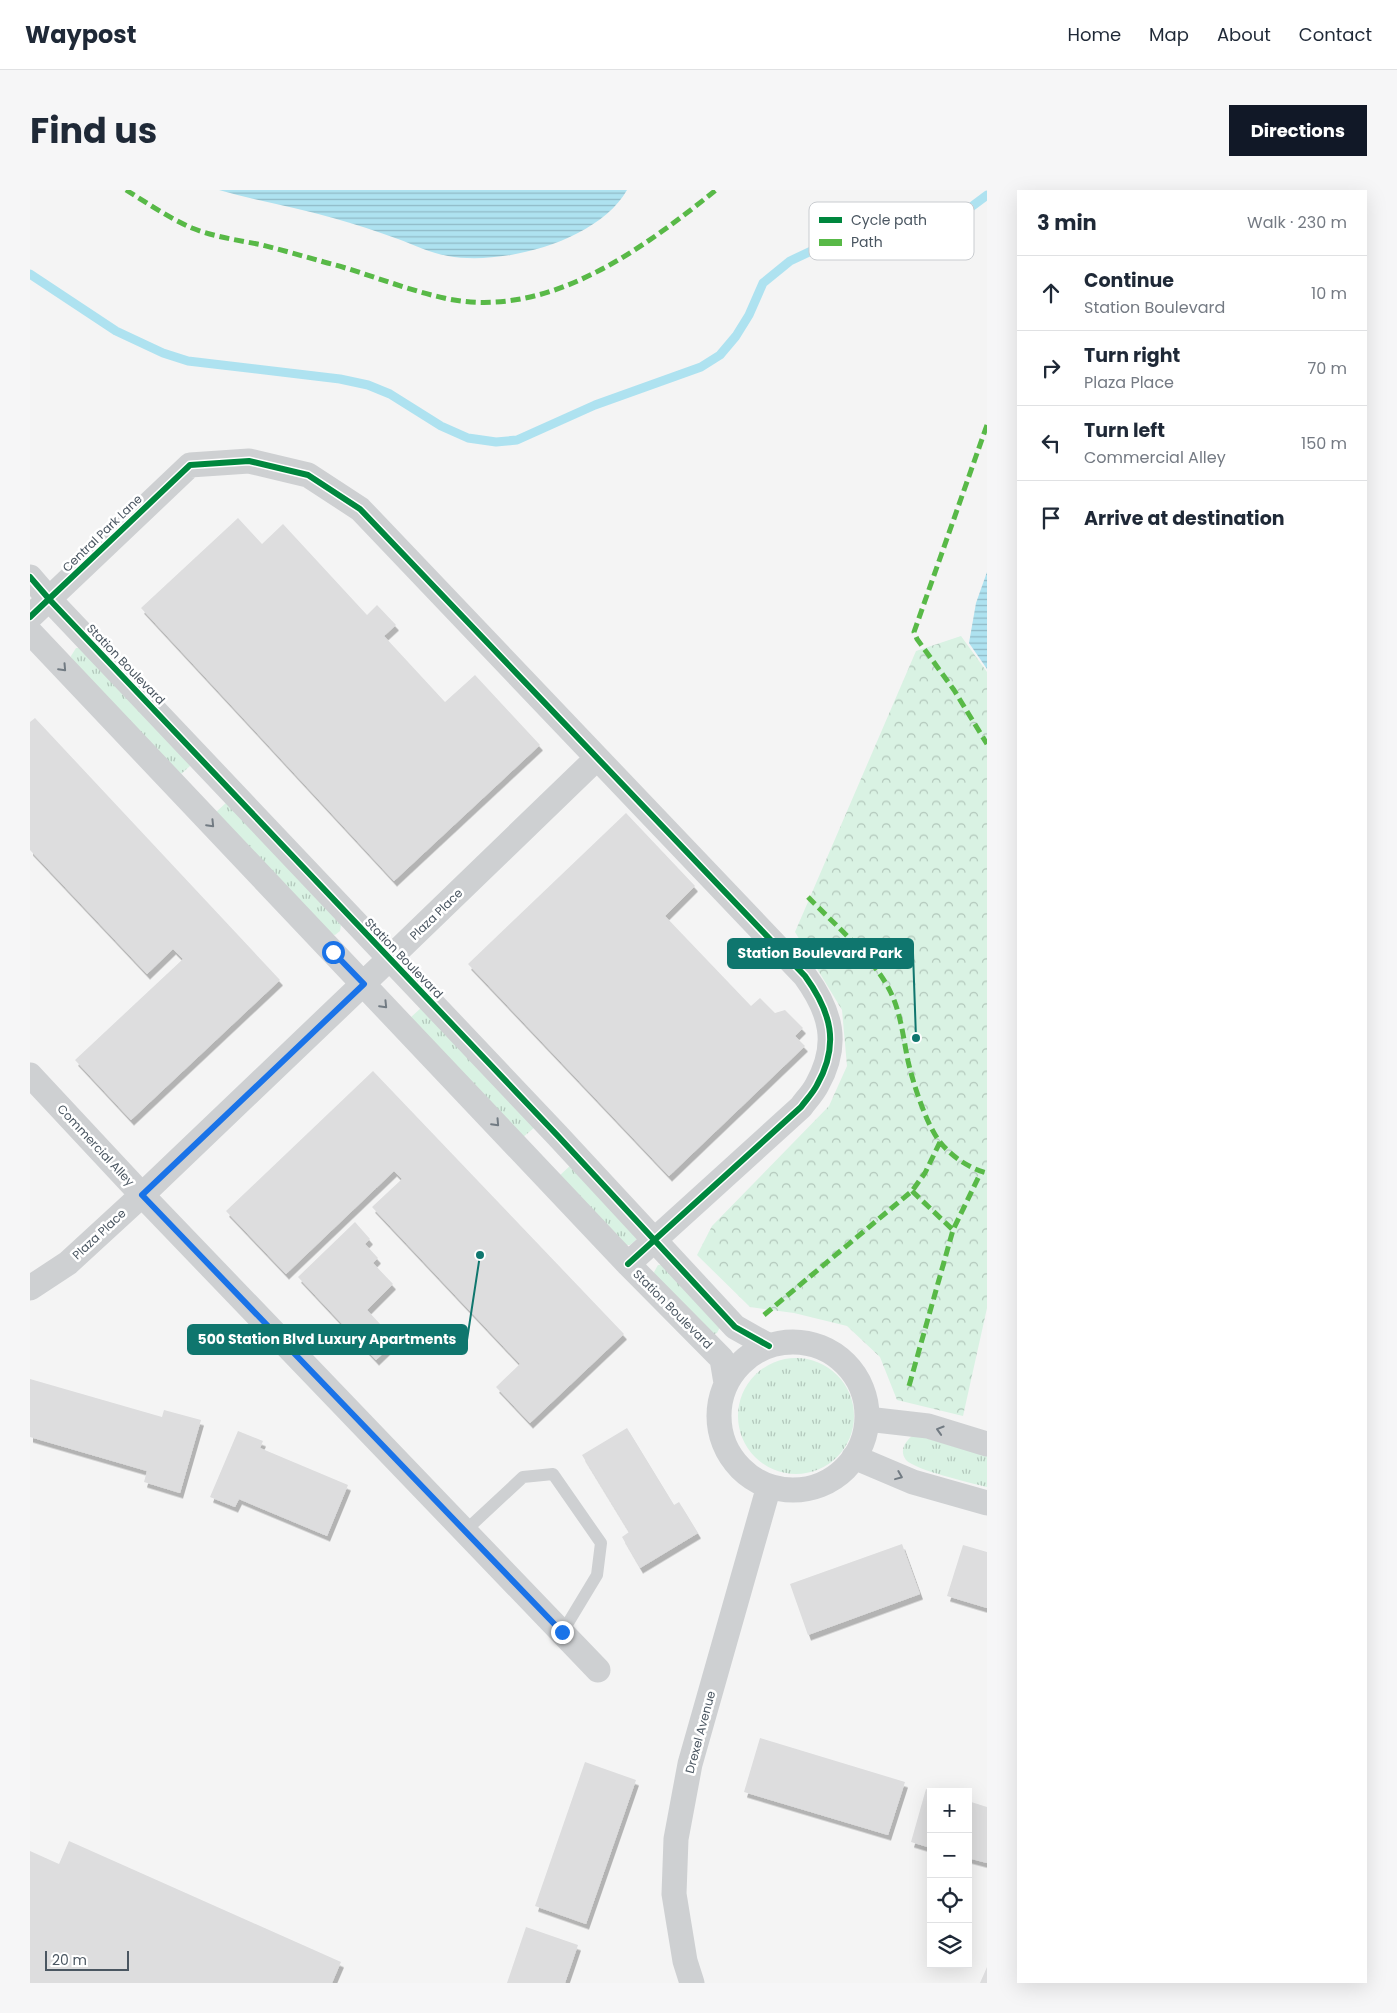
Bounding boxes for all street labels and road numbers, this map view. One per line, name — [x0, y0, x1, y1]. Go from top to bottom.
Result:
street label: Central Park Lane — [58, 490, 146, 576]
street label: Station Boulevard — [83, 620, 169, 708]
street label: Plaza Place — [406, 884, 466, 944]
street label: Station Boulevard — [361, 914, 447, 1002]
street label: Commercial Alley — [54, 1100, 139, 1190]
street label: Plaza Place — [69, 1205, 129, 1263]
street label: Station Boulevard — [630, 1266, 716, 1352]
street label: Drexel Avenue — [681, 1689, 719, 1775]

